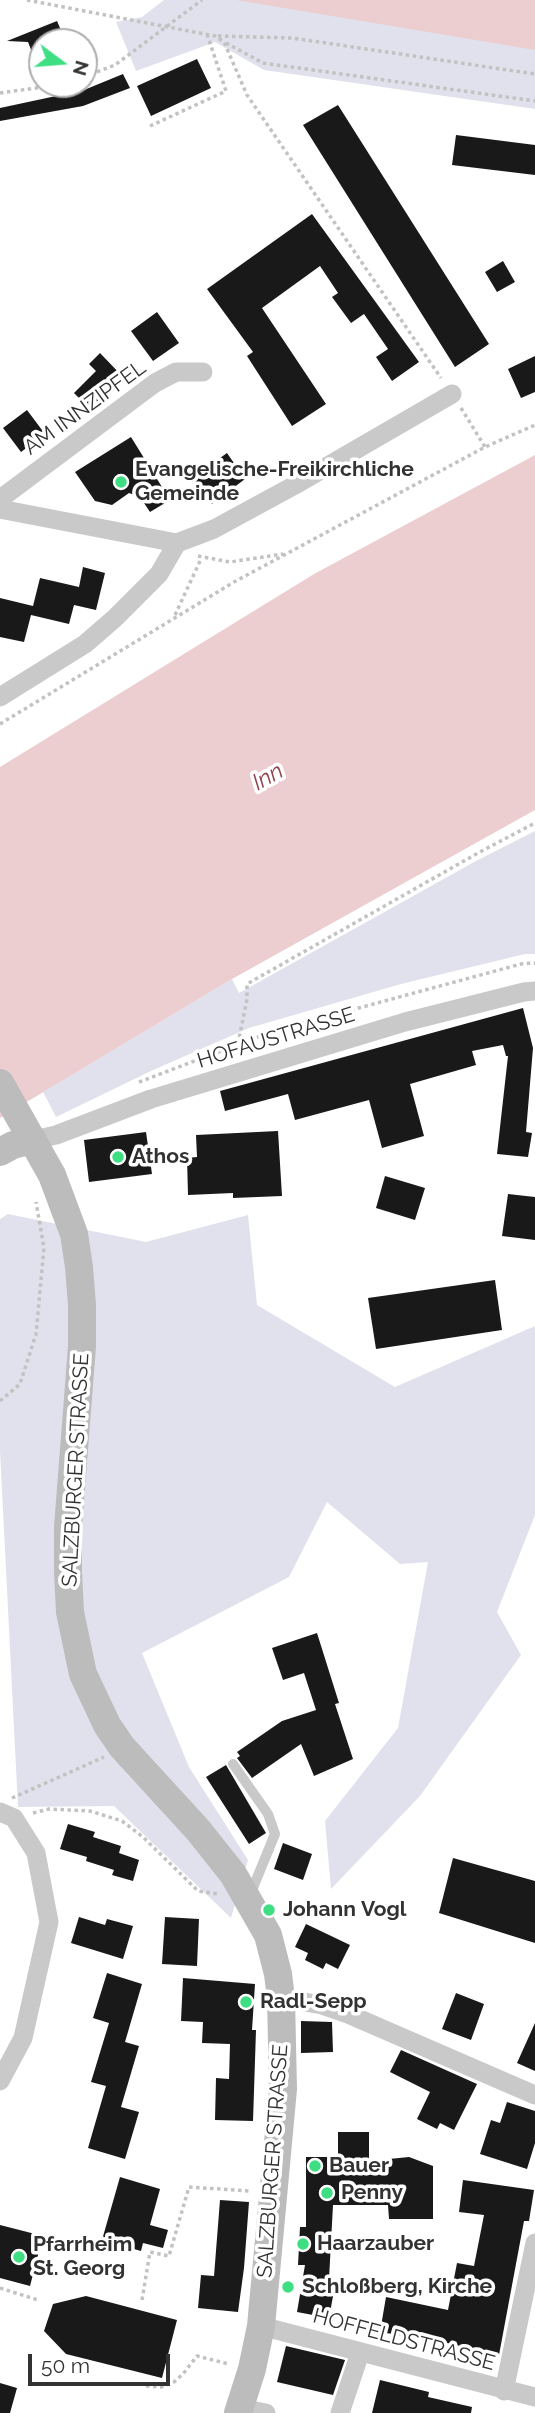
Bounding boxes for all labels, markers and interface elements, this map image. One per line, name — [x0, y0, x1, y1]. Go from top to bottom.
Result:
north arrow — [28, 28, 98, 98]
text: N — [69, 58, 94, 78]
street label: AM INNZIPFEL — [19, 355, 151, 461]
place label: Evangelische-Freikirchliche Gemeinde — [135, 457, 414, 507]
marker: Evangelische-Freikirchliche Gemeinde — [113, 474, 129, 490]
water label: Inn — [248, 757, 288, 797]
street label: HOFAUSTRASSE — [194, 1002, 358, 1074]
place label: Athos — [132, 1144, 189, 1170]
marker: Athos — [110, 1149, 126, 1165]
street label: SALZBURGER STRASSE — [57, 1353, 95, 1587]
place label: Johann Vogl — [283, 1897, 406, 1923]
marker: Johann Vogl — [261, 1902, 277, 1918]
place label: Radl-Sepp — [260, 1989, 367, 2015]
marker: Radl-Sepp — [238, 1994, 254, 2010]
street label: SALZBURGER STRASSE — [252, 2043, 294, 2279]
place label: Bauer — [329, 2153, 389, 2179]
marker: Bauer — [307, 2158, 323, 2174]
place label: Penny — [341, 2180, 403, 2206]
marker: Penny — [319, 2185, 335, 2201]
place label: Haarzauber — [317, 2231, 434, 2257]
place label: Pfarrheim St. Georg — [33, 2232, 132, 2282]
marker: Haarzauber — [295, 2236, 311, 2252]
marker: Pfarrheim St. Georg — [11, 2249, 27, 2265]
place label: Schloßberg, Kirche — [302, 2274, 492, 2300]
marker: Schloßberg, Kirche — [280, 2279, 296, 2295]
street label: HOFFELDSTRASSE — [310, 2304, 498, 2376]
scale bar — [32, 2340, 173, 2384]
text: 50 m — [41, 2353, 90, 2378]

